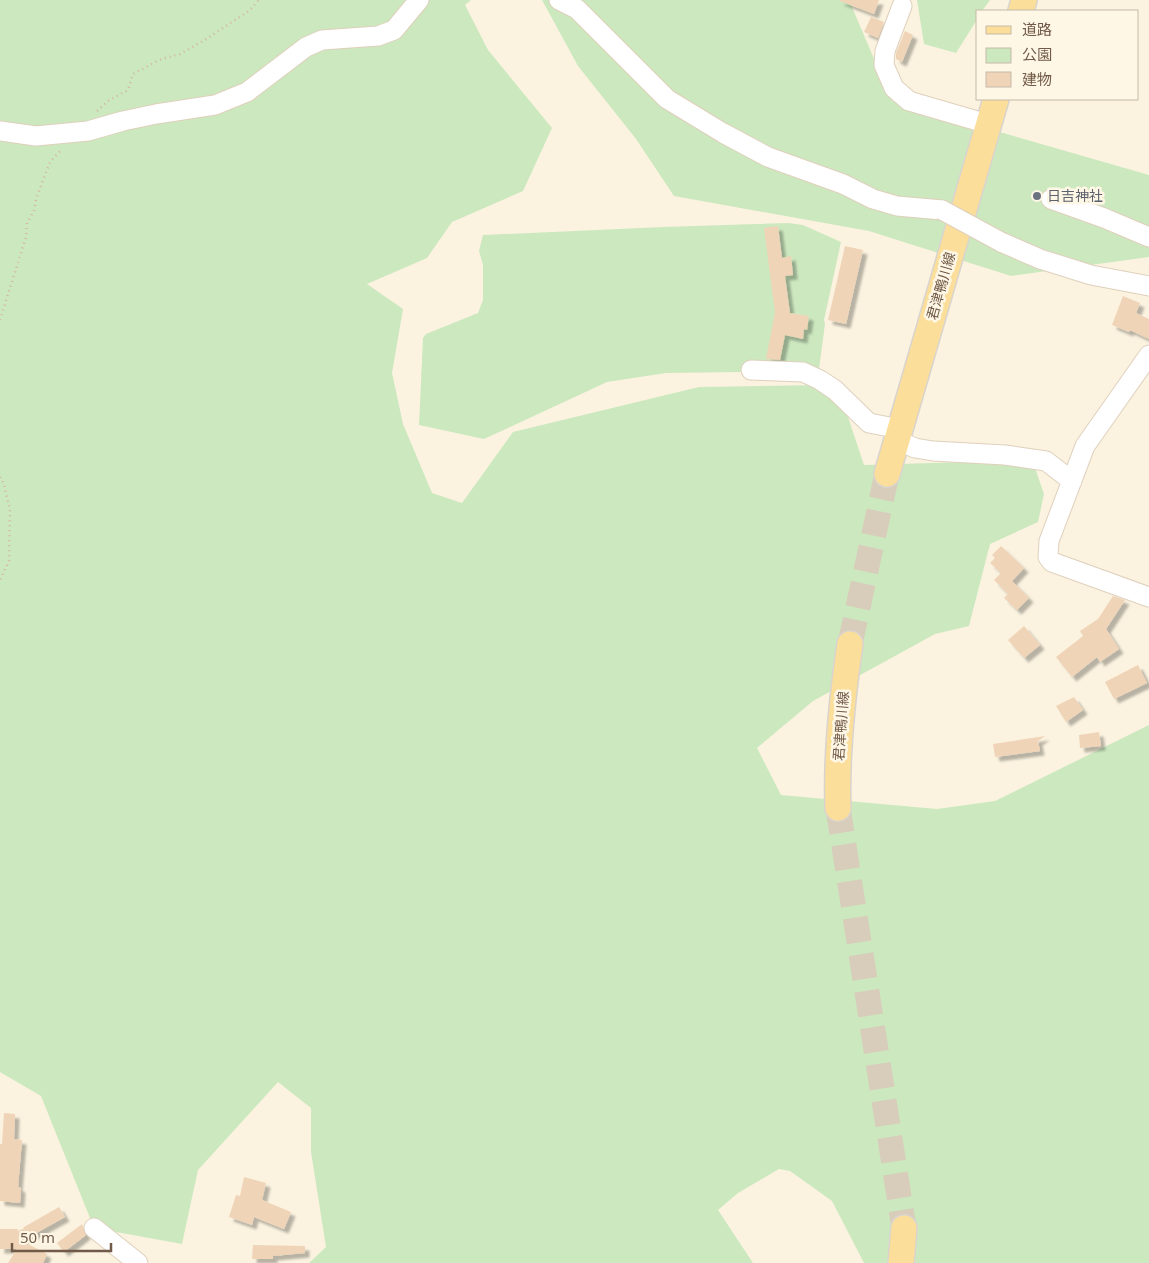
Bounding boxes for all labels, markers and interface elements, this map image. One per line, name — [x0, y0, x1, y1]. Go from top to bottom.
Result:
legend — [976, 10, 1139, 100]
text: 道路 — [1022, 19, 1052, 39]
text: 公園 — [1022, 44, 1052, 64]
text: 建物 — [1022, 69, 1052, 89]
place label: 日吉神社 — [1047, 186, 1103, 205]
marker: 日吉神社 — [1031, 190, 1043, 202]
street label: 君津鴨川線 — [922, 250, 959, 322]
street label: 君津鴨川線 — [829, 690, 852, 762]
scale bar — [12, 1220, 111, 1252]
text: 50 m — [20, 1227, 55, 1247]

